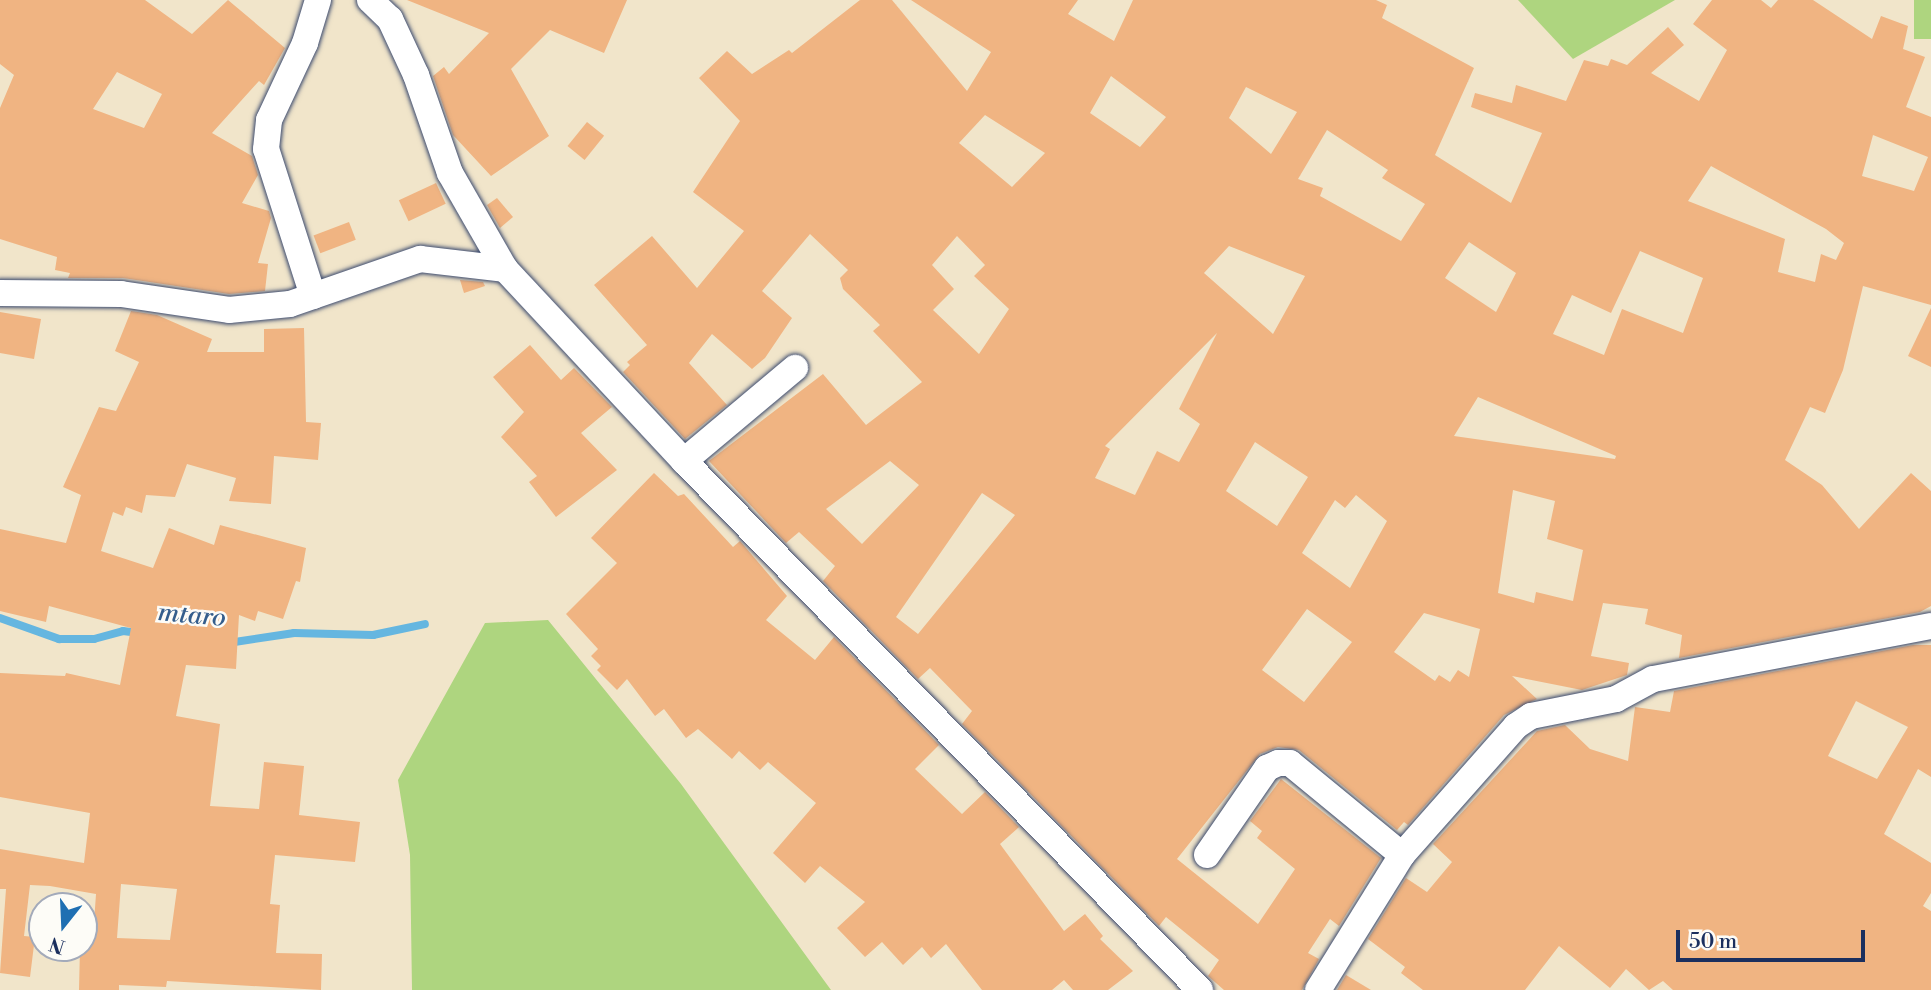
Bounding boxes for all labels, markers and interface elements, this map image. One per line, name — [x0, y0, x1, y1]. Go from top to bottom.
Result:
water label: mtaro — [157, 598, 227, 634]
north arrow — [28, 892, 98, 962]
scale bar — [1679, 916, 1868, 960]
text: 50 m — [1689, 929, 1737, 955]
text: N — [46, 931, 68, 959]

